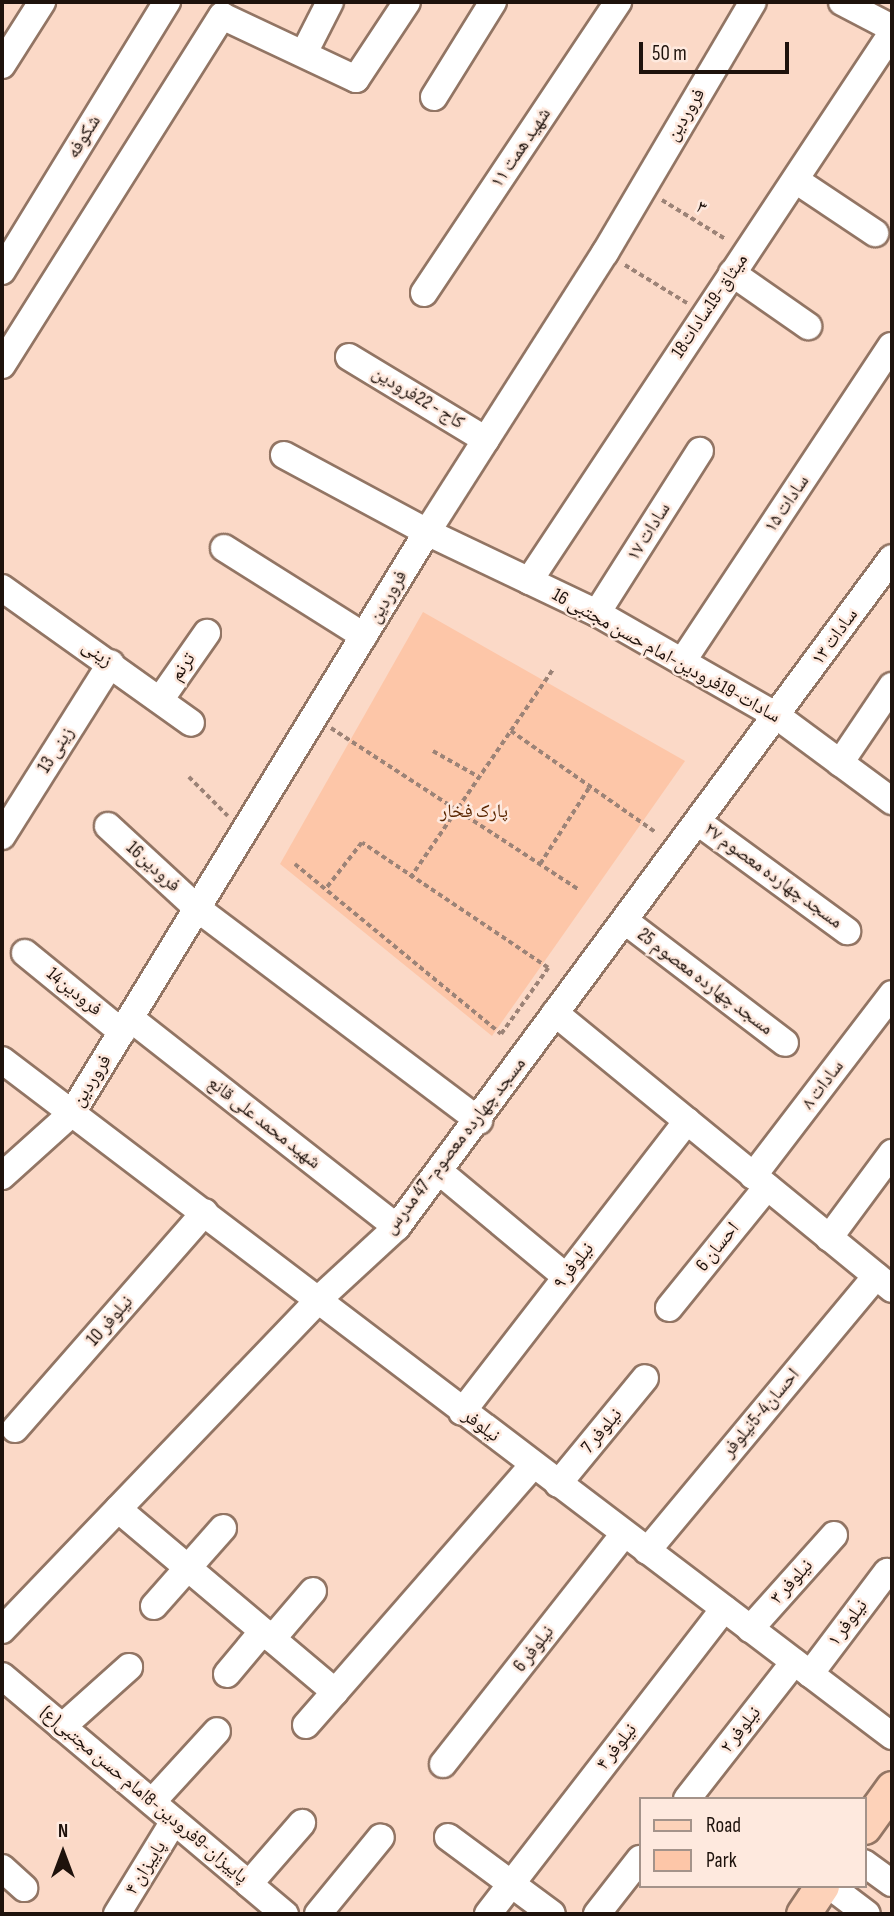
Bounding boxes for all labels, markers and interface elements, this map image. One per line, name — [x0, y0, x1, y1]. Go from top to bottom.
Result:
scale bar — [642, 28, 792, 72]
text: 50 m — [652, 41, 687, 66]
street label: فروردین — [661, 85, 711, 145]
street label: شهید همت ۱۱ — [486, 104, 556, 192]
street label: شکوفه — [62, 111, 106, 163]
street label: ۳ — [691, 196, 711, 220]
street label: 18میثاق-19سادات — [667, 250, 753, 362]
street label: کاج - 22فرودین — [368, 362, 468, 434]
street label: سادات ۱۵ — [760, 471, 814, 537]
street label: سادات ۱۷ — [622, 499, 676, 565]
street label: فروردین — [363, 567, 413, 627]
street label: سادات-19فرودین-امام حسن مجتبی 16 — [548, 584, 784, 728]
street label: سادات ۱۳ — [807, 604, 863, 670]
street label: زینی — [77, 635, 117, 673]
street label: ترنم — [165, 648, 201, 686]
street label: زینی 13 — [33, 723, 79, 777]
park label: پارک فخار — [440, 801, 508, 823]
street label: مسجد چهارده معصوم ۲۷ — [699, 818, 847, 934]
street label: 16فرودین — [121, 837, 185, 897]
street label: مسجد چهارده معصوم 25 — [633, 924, 777, 1040]
street label: 14فرودین — [42, 963, 106, 1021]
street label: فروردین — [67, 1051, 117, 1111]
street label: مسجد چهارده معصوم- 47 مدرس — [379, 1053, 531, 1239]
street label: سادات ۸ — [797, 1056, 849, 1114]
street label: شهید محمد علی قانع — [203, 1072, 325, 1174]
street label: احسان 6 — [691, 1218, 745, 1276]
street label: نیلوفر ۹ — [549, 1238, 599, 1294]
street label: نیلوفر 10 — [82, 1291, 138, 1351]
street label: احسان4-5نیلوفر — [717, 1364, 805, 1462]
street label: نیلوفر — [458, 1404, 504, 1448]
street label: نیلوفر 7 — [577, 1404, 627, 1458]
street label: نیلوفر ۳ — [766, 1555, 818, 1609]
street label: نیلوفر ۱ — [823, 1595, 873, 1651]
street label: نیلوفر 6 — [509, 1621, 559, 1677]
street label: پاییزان-9فرودین-8امام حسن مجتبی(ع) — [35, 1701, 253, 1889]
street label: نیلوفر ۲ — [716, 1702, 766, 1758]
street label: نیلوفر ۴ — [592, 1719, 642, 1775]
legend — [638, 1797, 866, 1888]
text: Road — [706, 1813, 741, 1838]
north arrow — [28, 1818, 98, 1888]
text: N — [58, 1820, 68, 1843]
street label: پاییزان ۴ — [121, 1837, 171, 1899]
text: Park — [706, 1848, 737, 1873]

